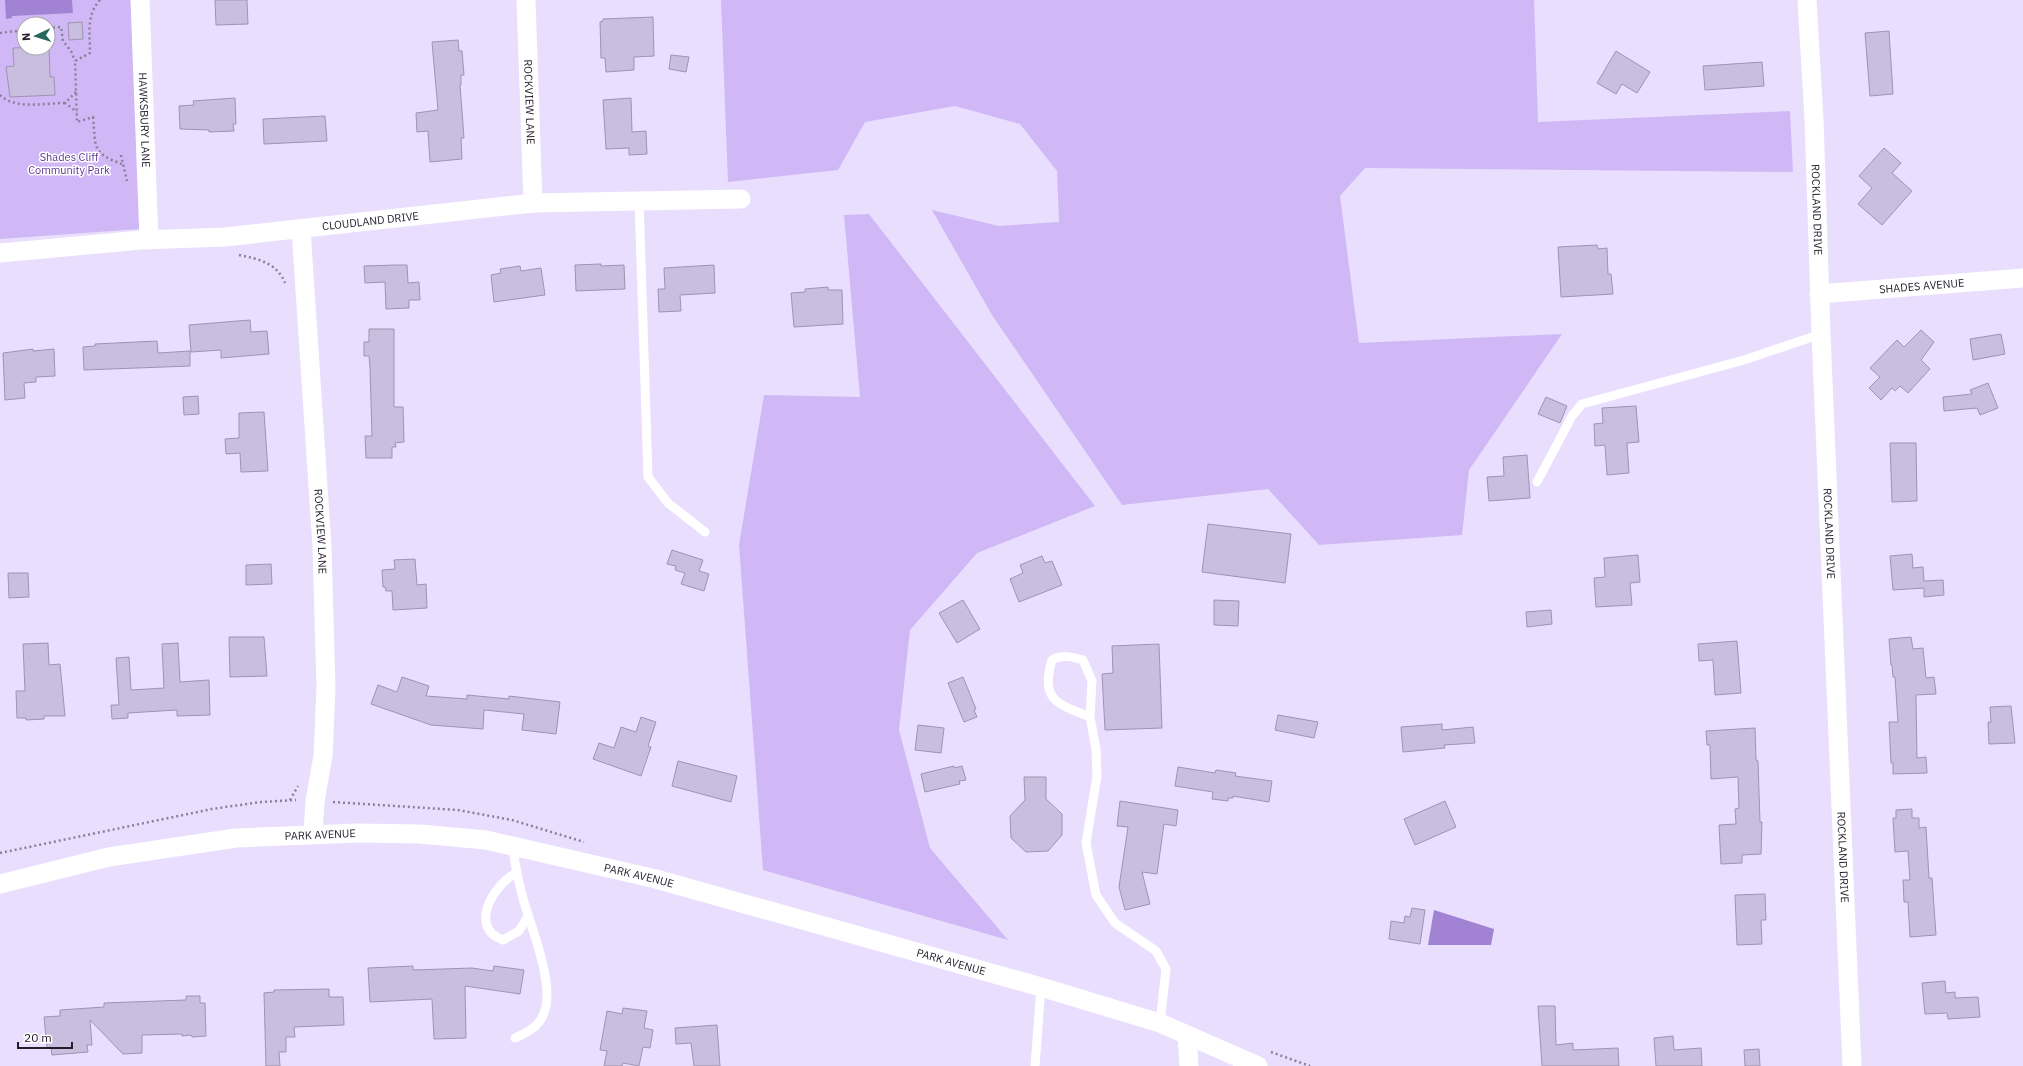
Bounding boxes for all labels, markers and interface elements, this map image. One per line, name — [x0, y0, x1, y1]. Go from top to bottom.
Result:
north arrow — [16, 16, 56, 56]
text: N — [19, 32, 33, 41]
street label: ROCKVIEW LANE — [521, 59, 538, 145]
street label: HAWKSBURY LANE — [136, 72, 153, 168]
park label: Shades Cliff Community Park — [28, 150, 110, 177]
street label: ROCKLAND DRIVE — [1808, 164, 1825, 256]
street label: CLOUDLAND DRIVE — [321, 209, 420, 233]
street label: SHADES AVENUE — [1879, 276, 1965, 296]
street label: ROCKVIEW LANE — [311, 488, 330, 574]
street label: ROCKLAND DRIVE — [1821, 488, 1838, 579]
street label: ROCKLAND DRIVE — [1834, 811, 1852, 903]
street label: PARK AVENUE — [284, 826, 356, 843]
street label: PARK AVENUE — [603, 860, 675, 891]
street label: PARK AVENUE — [915, 945, 987, 978]
scale bar — [18, 1024, 72, 1050]
text: 20 m — [24, 1030, 52, 1045]

